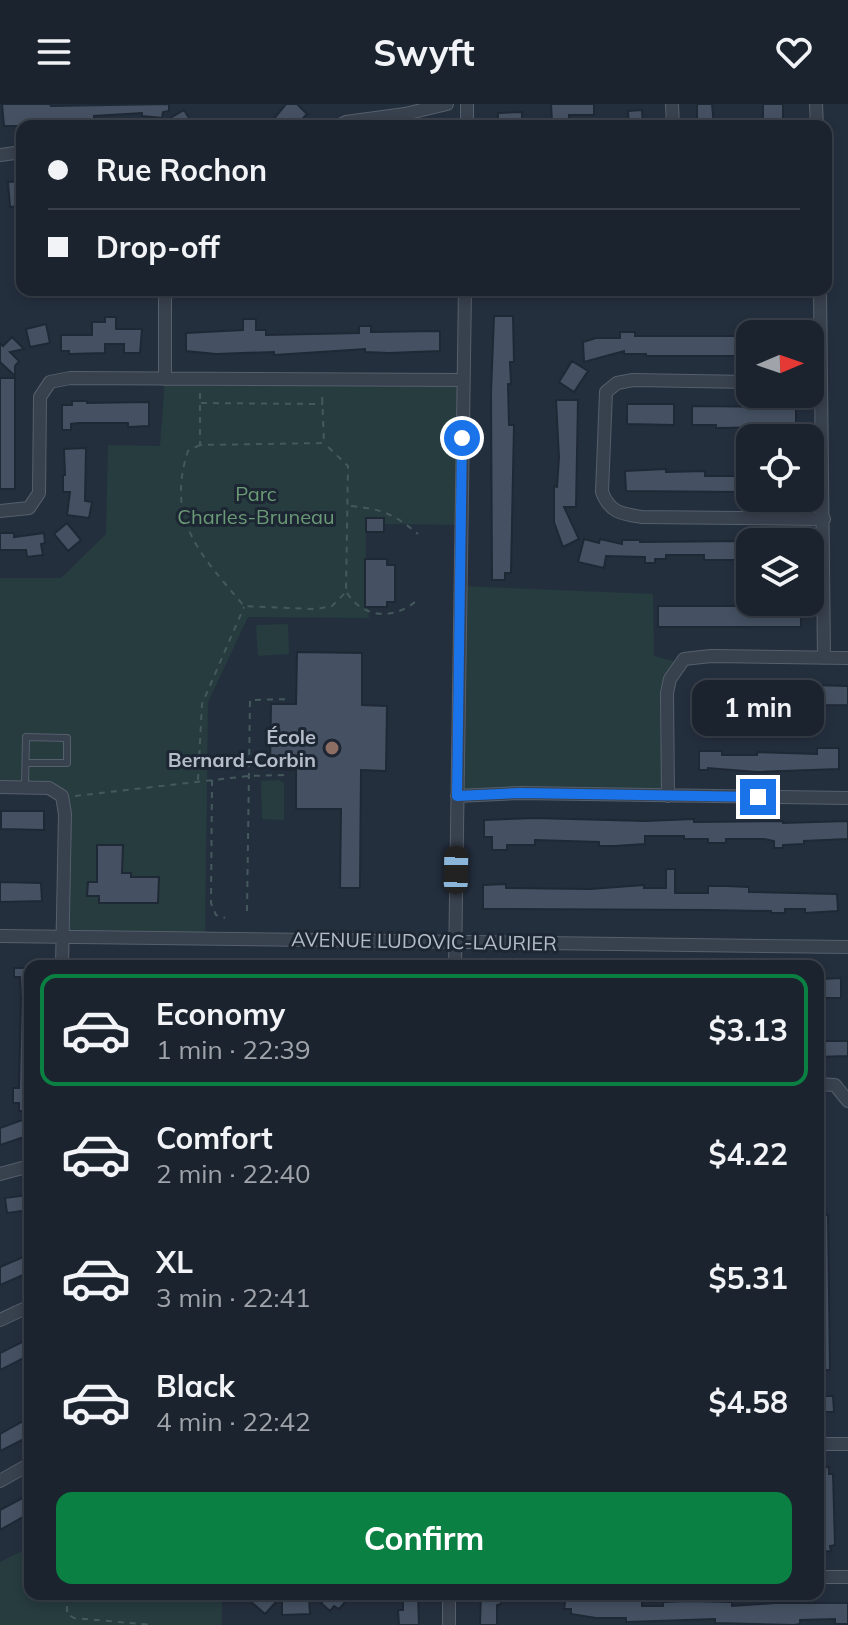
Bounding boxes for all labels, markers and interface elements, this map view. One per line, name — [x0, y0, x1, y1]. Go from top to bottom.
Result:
icon: menu — [32, 30, 76, 74]
text: Swyft — [373, 30, 475, 75]
icon: heart — [772, 30, 816, 74]
text: Rue Rochon — [96, 151, 267, 189]
text: Drop-off — [96, 228, 220, 266]
north arrow — [736, 320, 824, 408]
map controls — [736, 320, 824, 616]
route start — [444, 420, 480, 456]
button: locate — [736, 424, 824, 512]
park label: Parc Charles-Bruneau — [177, 481, 335, 529]
button: layers — [736, 528, 824, 616]
callout: 1 min — [692, 681, 824, 737]
text: 1 min — [724, 691, 792, 724]
place label: École Bernard-Corbin — [168, 724, 316, 772]
marker: École Bernard-Corbin — [323, 739, 341, 757]
route end — [740, 779, 776, 815]
car — [444, 846, 468, 894]
street label: AVENUE LUDOVIC-LAURIER — [291, 926, 557, 956]
icon: car — [60, 994, 132, 1066]
text: Economy — [156, 995, 285, 1033]
text: $3.13 — [709, 1011, 788, 1049]
text: 1 min · 22:39 — [156, 1033, 311, 1066]
icon: car — [60, 1118, 132, 1190]
text: Comfort — [156, 1119, 273, 1157]
text: $4.22 — [709, 1135, 788, 1173]
text: 2 min · 22:40 — [156, 1157, 311, 1190]
icon: car — [60, 1242, 132, 1314]
text: XL — [156, 1243, 193, 1281]
text: $5.31 — [709, 1259, 788, 1297]
text: 3 min · 22:41 — [156, 1281, 311, 1314]
icon: car — [60, 1366, 132, 1438]
text: Black — [156, 1367, 235, 1405]
text: $4.58 — [709, 1383, 788, 1421]
text: 4 min · 22:42 — [156, 1405, 311, 1438]
button: Confirm — [56, 1492, 792, 1584]

